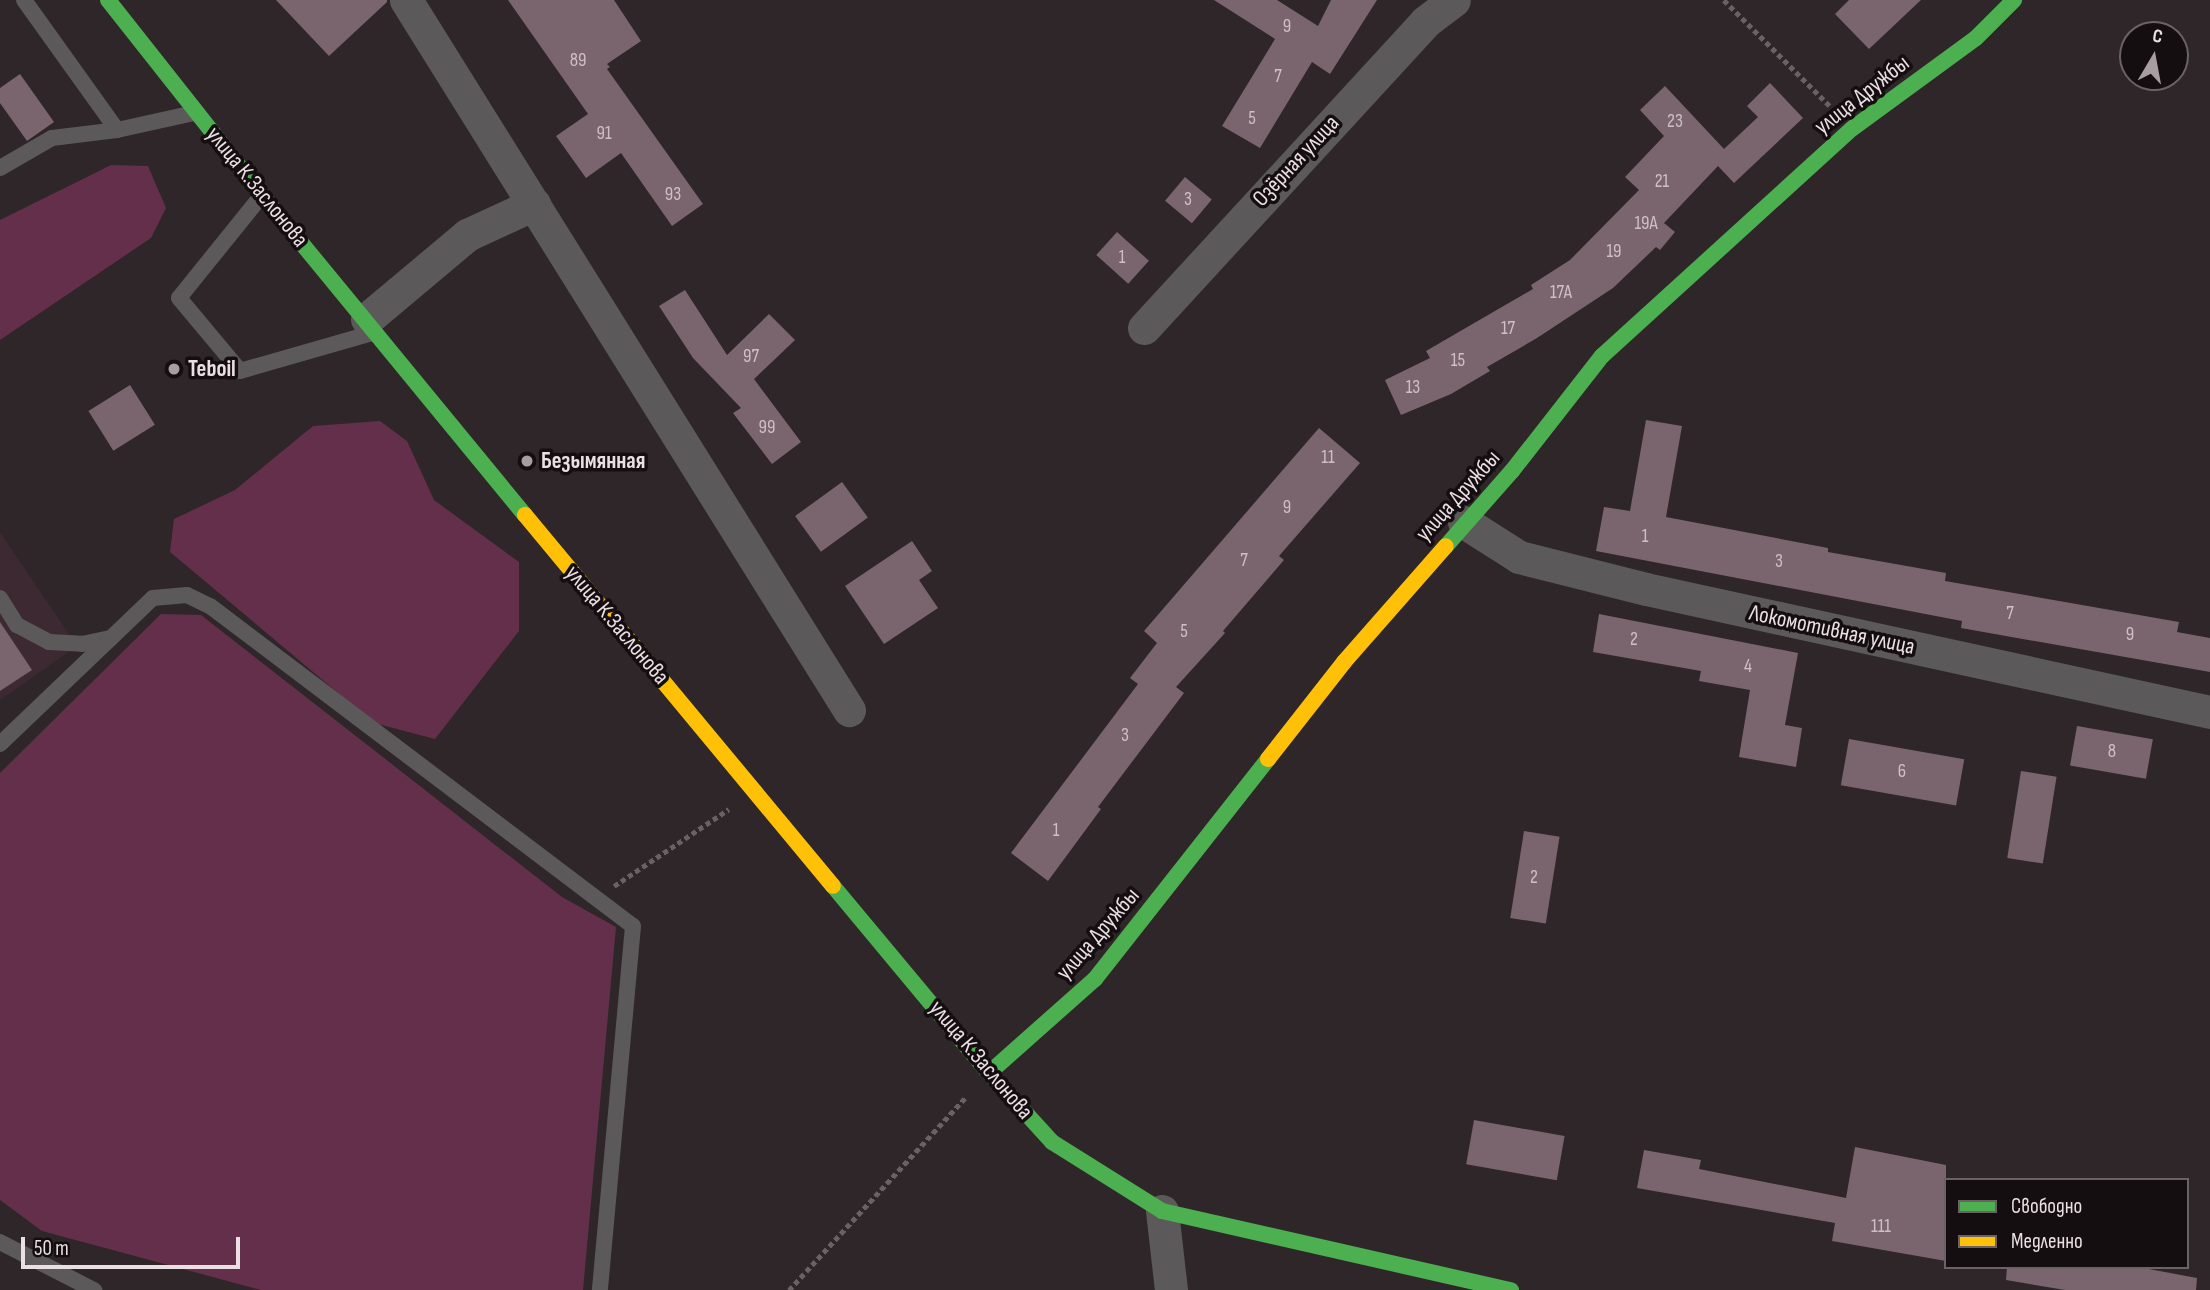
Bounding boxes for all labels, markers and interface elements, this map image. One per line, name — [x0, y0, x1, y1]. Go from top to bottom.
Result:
house number: 9 — [1283, 16, 1291, 38]
north arrow — [2119, 21, 2189, 91]
text: С — [2151, 25, 2164, 49]
street label: улица Дружбы — [1809, 49, 1915, 141]
house number: 89 — [570, 50, 586, 72]
house number: 7 — [1274, 66, 1282, 88]
house number: 5 — [1248, 108, 1256, 130]
street label: Озёрная улица — [1247, 110, 1345, 212]
house number: 23 — [1667, 111, 1683, 133]
street label: улица К.Заслонова — [200, 121, 314, 253]
house number: 91 — [596, 123, 612, 145]
house number: 21 — [1655, 171, 1669, 193]
house number: 93 — [665, 184, 681, 206]
house number: 3 — [1184, 189, 1192, 211]
house number: 19А — [1634, 213, 1658, 235]
house number: 19 — [1606, 241, 1622, 263]
house number: 1 — [1119, 247, 1125, 269]
house number: 17А — [1550, 282, 1572, 304]
house number: 17 — [1501, 318, 1515, 340]
house number: 97 — [743, 346, 759, 368]
house number: 15 — [1451, 350, 1465, 372]
place label: Teboil — [188, 355, 236, 383]
marker: Teboil — [166, 361, 182, 377]
house number: 13 — [1406, 377, 1420, 399]
house number: 99 — [759, 417, 775, 439]
street label: улица Дружбы — [1410, 445, 1506, 547]
place label: Безымянная — [541, 447, 645, 475]
house number: 11 — [1321, 447, 1335, 469]
marker: Безымянная — [519, 453, 535, 469]
house number: 9 — [1283, 497, 1291, 519]
house number: 1 — [1642, 526, 1648, 548]
house number: 7 — [1240, 550, 1248, 572]
house number: 3 — [1775, 551, 1783, 573]
street label: улица К.Заслонова — [559, 560, 675, 690]
street label: Локомотивная улица — [1747, 599, 1917, 661]
house number: 7 — [2006, 603, 2014, 625]
house number: 5 — [1180, 621, 1188, 643]
house number: 9 — [2126, 624, 2134, 646]
house number: 2 — [1630, 629, 1638, 651]
house number: 4 — [1744, 656, 1752, 678]
house number: 3 — [1121, 725, 1129, 747]
house number: 8 — [2108, 741, 2116, 763]
house number: 6 — [1898, 761, 1906, 783]
house number: 1 — [1053, 820, 1059, 842]
house number: 2 — [1530, 867, 1538, 889]
street label: улица Дружбы — [1051, 882, 1145, 986]
street label: улица К.Заслонова — [923, 995, 1039, 1125]
legend — [1944, 1178, 2189, 1269]
text: Свободно — [2011, 1194, 2082, 1219]
house number: 111 — [1871, 1216, 1891, 1238]
scale bar — [24, 1224, 243, 1268]
text: Медленно — [2011, 1229, 2083, 1254]
text: 50 m — [34, 1236, 69, 1261]

